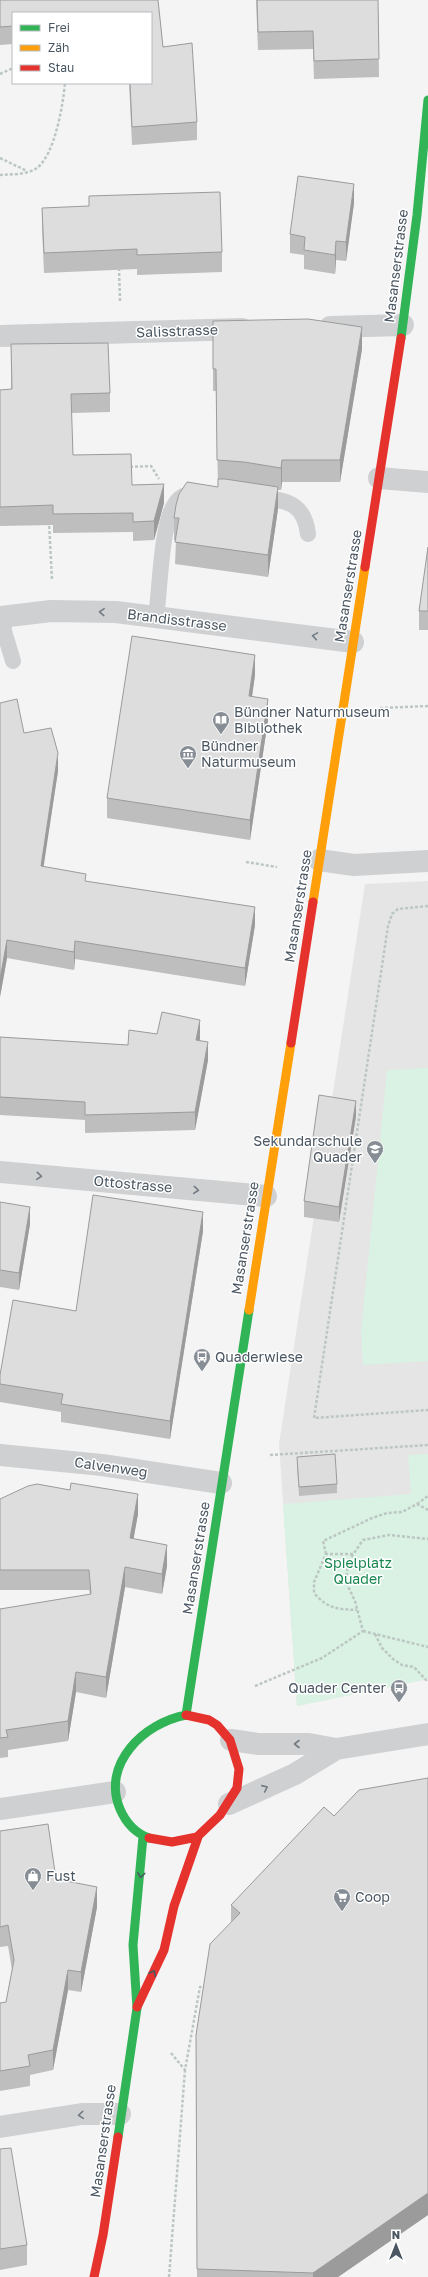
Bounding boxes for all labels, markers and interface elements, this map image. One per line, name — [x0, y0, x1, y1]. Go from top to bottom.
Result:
legend — [12, 12, 152, 84]
text: Frei — [48, 20, 70, 35]
text: Zäh — [48, 40, 69, 55]
text: Stau — [48, 60, 74, 75]
street label: Masanserstrasse — [380, 208, 411, 324]
street label: Salisstrasse — [136, 321, 218, 340]
street label: Masanserstrasse — [330, 528, 365, 644]
street label: Brandisstrasse — [126, 605, 228, 634]
one-way arrow — [99, 607, 105, 616]
one-way arrow — [312, 633, 318, 641]
place label: Bündner Naturmuseum Bibliothek — [234, 703, 390, 736]
library icon: Bündner Naturmuseum Bibliothek — [211, 710, 231, 735]
place label: Bündner Naturmuseum — [201, 737, 296, 770]
museum icon: Bündner Naturmuseum — [178, 744, 198, 769]
street label: Masanserstrasse — [280, 848, 315, 964]
place label: Sekundarschule Quader — [253, 1132, 363, 1165]
school or university icon: Sekundarschule Quader — [365, 1139, 385, 1164]
one-way arrow — [36, 1171, 42, 1180]
street label: Ottostrasse — [93, 1172, 173, 1195]
street label: Masanserstrasse — [227, 1180, 262, 1296]
one-way arrow — [193, 1185, 199, 1194]
bus stop icon: Quaderwiese — [192, 1347, 212, 1372]
place label: Quaderwiese — [215, 1348, 303, 1365]
street label: Calvenweg — [73, 1453, 149, 1480]
street label: Masanserstrasse — [178, 1500, 213, 1616]
park label: Spielplatz Quader — [324, 1554, 392, 1587]
bus stop icon: Quader Center — [389, 1678, 409, 1703]
place label: Quader Center — [288, 1679, 387, 1696]
one-way arrow — [294, 1740, 300, 1748]
one-way arrow — [261, 1785, 268, 1793]
shop icon: Fust — [23, 1866, 43, 1891]
place label: Fust — [46, 1867, 76, 1884]
one-way arrow — [136, 1872, 145, 1878]
supermarket icon: Coop — [332, 1887, 352, 1912]
place label: Coop — [355, 1888, 390, 1905]
one-way arrow — [148, 1970, 156, 1977]
street label: Masanserstrasse — [86, 2083, 119, 2199]
one-way arrow — [78, 2110, 85, 2119]
north arrow — [376, 2225, 416, 2265]
text: N — [392, 2228, 400, 2241]

